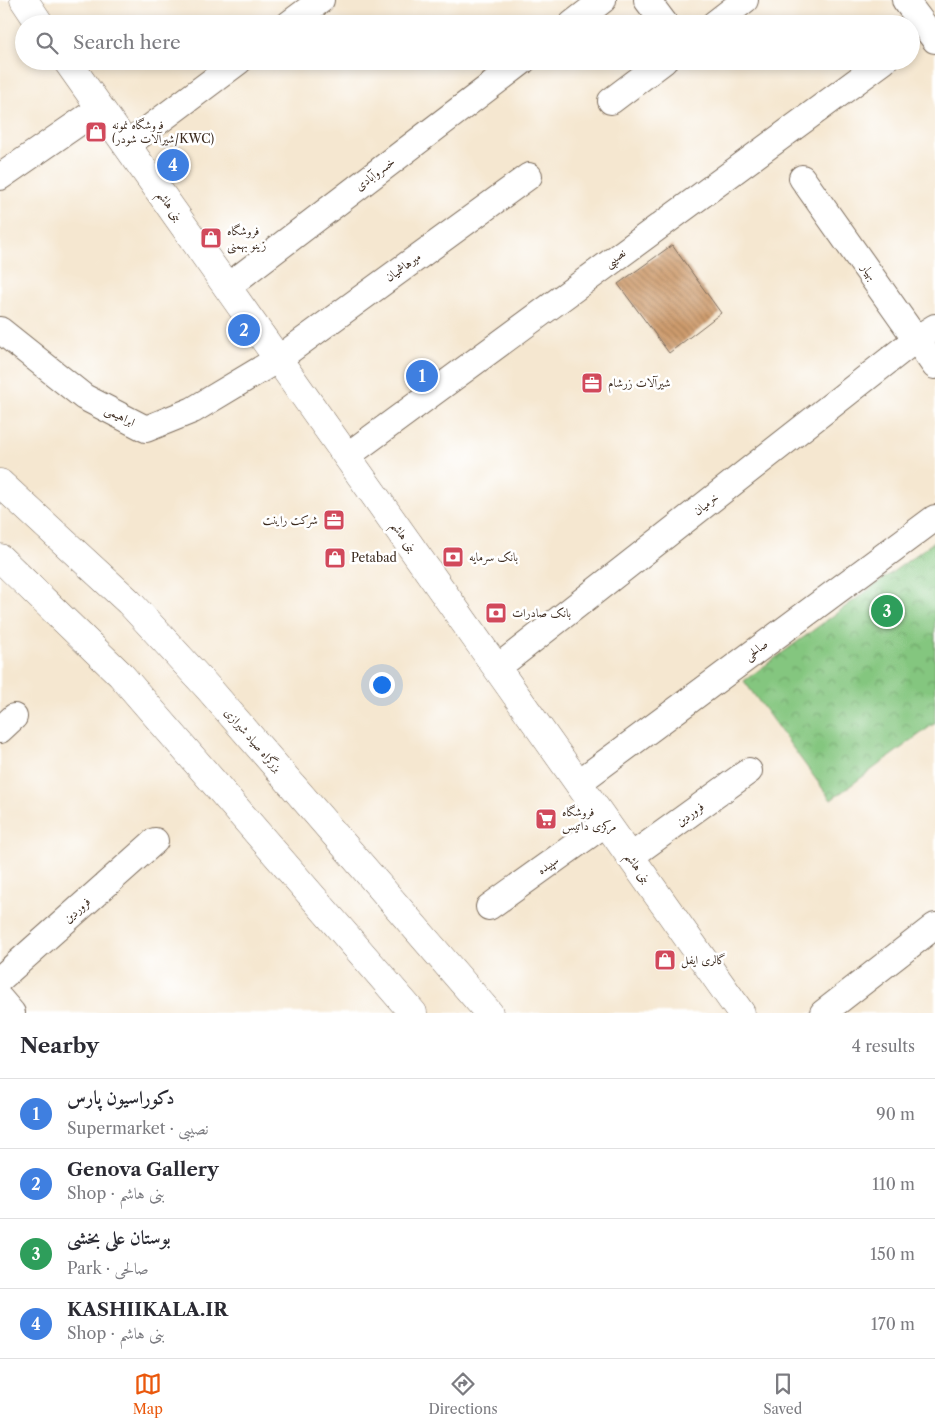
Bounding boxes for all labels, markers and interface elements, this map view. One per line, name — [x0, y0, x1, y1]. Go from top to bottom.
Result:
search box — [15, 15, 920, 70]
icon: search — [33, 29, 61, 57]
text: Search here — [73, 31, 181, 54]
place label: فروشگاه نمونه (شیرآلات شودر/KWC) — [112, 117, 214, 147]
shop icon: فروشگاه نمونه (شیرآلات شودر/KWC) — [84, 120, 108, 144]
pin: 4 — [157, 146, 189, 184]
street label: خسروآبادی — [352, 154, 398, 194]
street label: بنی هاشم — [150, 187, 186, 227]
place label: فروشگاه زینو بهمنی — [227, 223, 267, 254]
shop icon: فروشگاه زینو بهمنی — [199, 226, 223, 250]
street label: نصیبی — [601, 245, 630, 273]
street label: میرهاشمیان — [382, 249, 423, 285]
street label: بهیار — [857, 260, 880, 283]
pin: 2 — [228, 311, 260, 349]
pin: 1 — [406, 357, 438, 395]
office icon: شیرآلات زرشام — [580, 371, 604, 395]
place label: شیرآلات زرشام — [608, 375, 671, 394]
street label: ابراهیمی — [102, 402, 138, 431]
street label: خرمیان — [690, 489, 721, 518]
office icon: شرکت راینت — [322, 508, 346, 532]
place label: شرکت راینت — [263, 512, 318, 528]
street label: بنی هاشم — [384, 518, 420, 558]
bank icon: بانک سرمایه — [441, 545, 465, 569]
shop icon: Petabad — [323, 546, 347, 570]
place label: بانک سرمایه — [469, 549, 518, 565]
place label: Petabad — [351, 550, 397, 565]
pin: 3 — [871, 592, 903, 630]
bank icon: بانک صادرات — [484, 601, 508, 625]
place label: بانک صادرات — [512, 605, 571, 620]
street label: صالحی — [741, 636, 772, 665]
your location — [369, 672, 395, 698]
street label: بزرگراه صیاد شیرازی — [221, 705, 285, 775]
street label: فروردین — [673, 798, 707, 830]
place label: فروشگاه مرکزی داتیس — [562, 804, 617, 835]
supermarket icon: فروشگاه مرکزی داتیس — [534, 807, 558, 831]
street label: بنی هاشم — [618, 849, 654, 889]
street label: سپیده — [534, 852, 563, 879]
street label: فروردین — [60, 894, 94, 926]
shop icon: گالری ایفل — [653, 948, 677, 972]
place label: گالری ایفل — [681, 952, 726, 969]
text: Nearby — [20, 1033, 99, 1058]
text: 4 results — [852, 1036, 915, 1056]
text: دکوراسیون پارس — [67, 1086, 175, 1109]
text: 1 — [32, 1104, 40, 1124]
text: 90 m — [876, 1104, 915, 1124]
text: Supermarket · نصیبی — [67, 1118, 209, 1138]
text: Genova Gallery — [67, 1158, 219, 1181]
text: 2 — [31, 1174, 41, 1194]
text: 110 m — [872, 1174, 915, 1194]
text: Shop · بنی هاشم — [67, 1183, 165, 1203]
text: بوستان علی بخشی — [67, 1226, 171, 1249]
text: 3 — [31, 1244, 41, 1264]
text: 150 m — [870, 1244, 915, 1264]
text: Park · صالحی — [67, 1258, 149, 1278]
text: KASHIIKALA.IR — [67, 1298, 228, 1321]
text: 4 — [31, 1314, 41, 1334]
text: 170 m — [871, 1314, 915, 1334]
text: Shop · بنی هاشم — [67, 1323, 165, 1343]
tab: Map — [133, 1370, 163, 1418]
tab: Directions — [428, 1370, 498, 1418]
tab: Saved — [763, 1370, 802, 1418]

